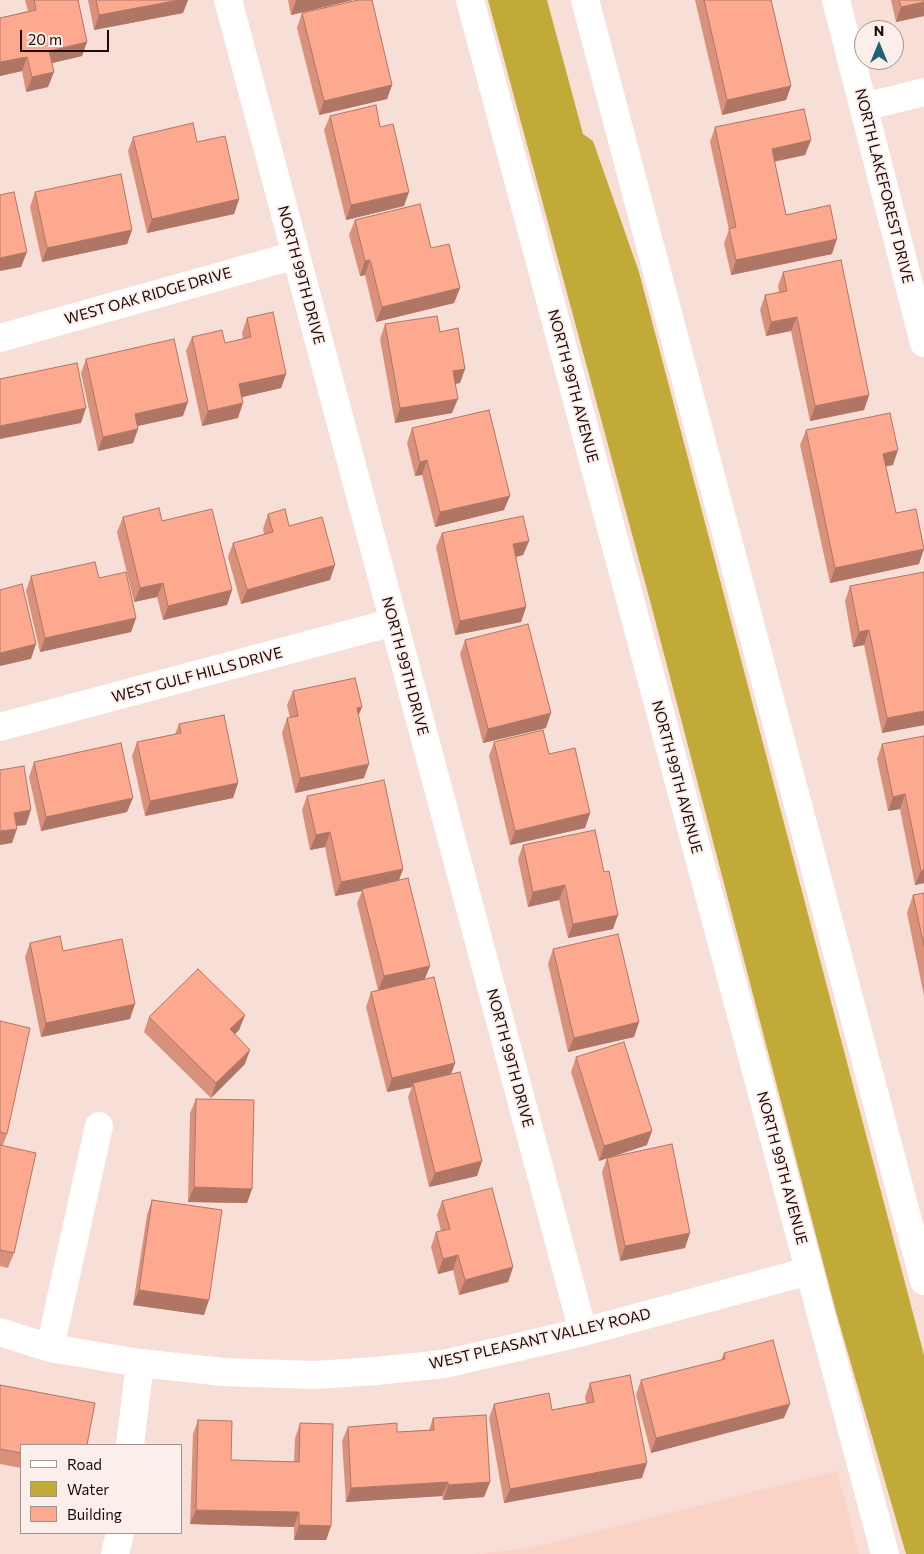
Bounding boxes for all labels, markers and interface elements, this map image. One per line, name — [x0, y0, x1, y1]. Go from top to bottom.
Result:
scale bar — [22, 20, 111, 52]
north arrow — [854, 20, 904, 70]
text: N — [874, 22, 884, 39]
text: 20 m — [28, 30, 62, 48]
street label: NORTH LAKEFOREST DRIVE — [851, 87, 917, 285]
street label: NORTH 99TH DRIVE — [274, 204, 328, 346]
street label: WEST OAK RIDGE DRIVE — [62, 264, 234, 328]
street label: NORTH 99TH AVENUE — [544, 307, 602, 465]
street label: NORTH 99TH DRIVE — [378, 595, 432, 737]
street label: WEST GULF HILLS DRIVE — [110, 644, 284, 706]
street label: NORTH 99TH AVENUE — [648, 698, 706, 856]
street label: NORTH 99TH DRIVE — [483, 987, 537, 1129]
street label: NORTH 99TH AVENUE — [753, 1089, 811, 1247]
street label: WEST PLEASANT VALLEY ROAD — [427, 1305, 653, 1373]
legend — [20, 1444, 182, 1534]
text: Road — [67, 1455, 102, 1473]
text: Water — [67, 1480, 109, 1498]
text: Building — [67, 1505, 122, 1523]

